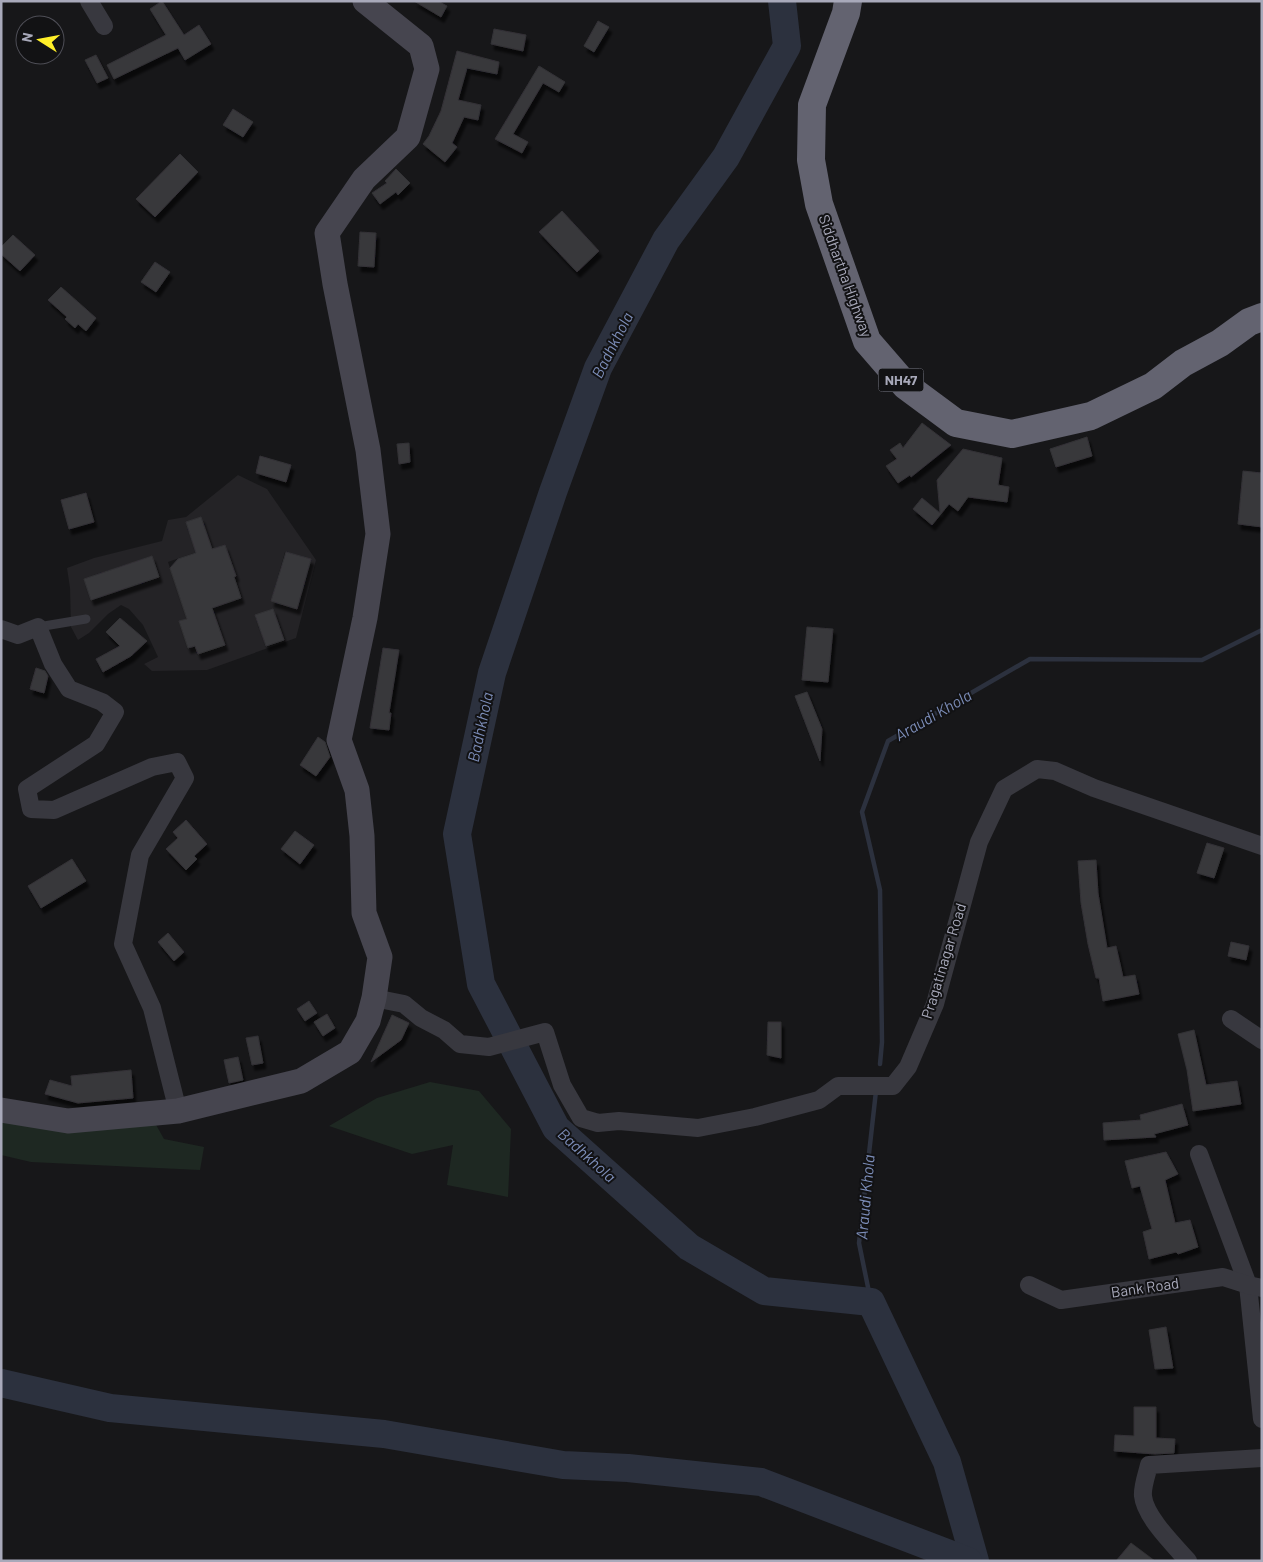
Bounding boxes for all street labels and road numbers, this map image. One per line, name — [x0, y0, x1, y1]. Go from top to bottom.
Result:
street label: Siddhartha Highway — [815, 212, 877, 340]
road number: NH47 — [878, 368, 924, 392]
street label: Pragatinagar Road — [917, 901, 969, 1021]
street label: Bank Road — [1110, 1273, 1180, 1301]

